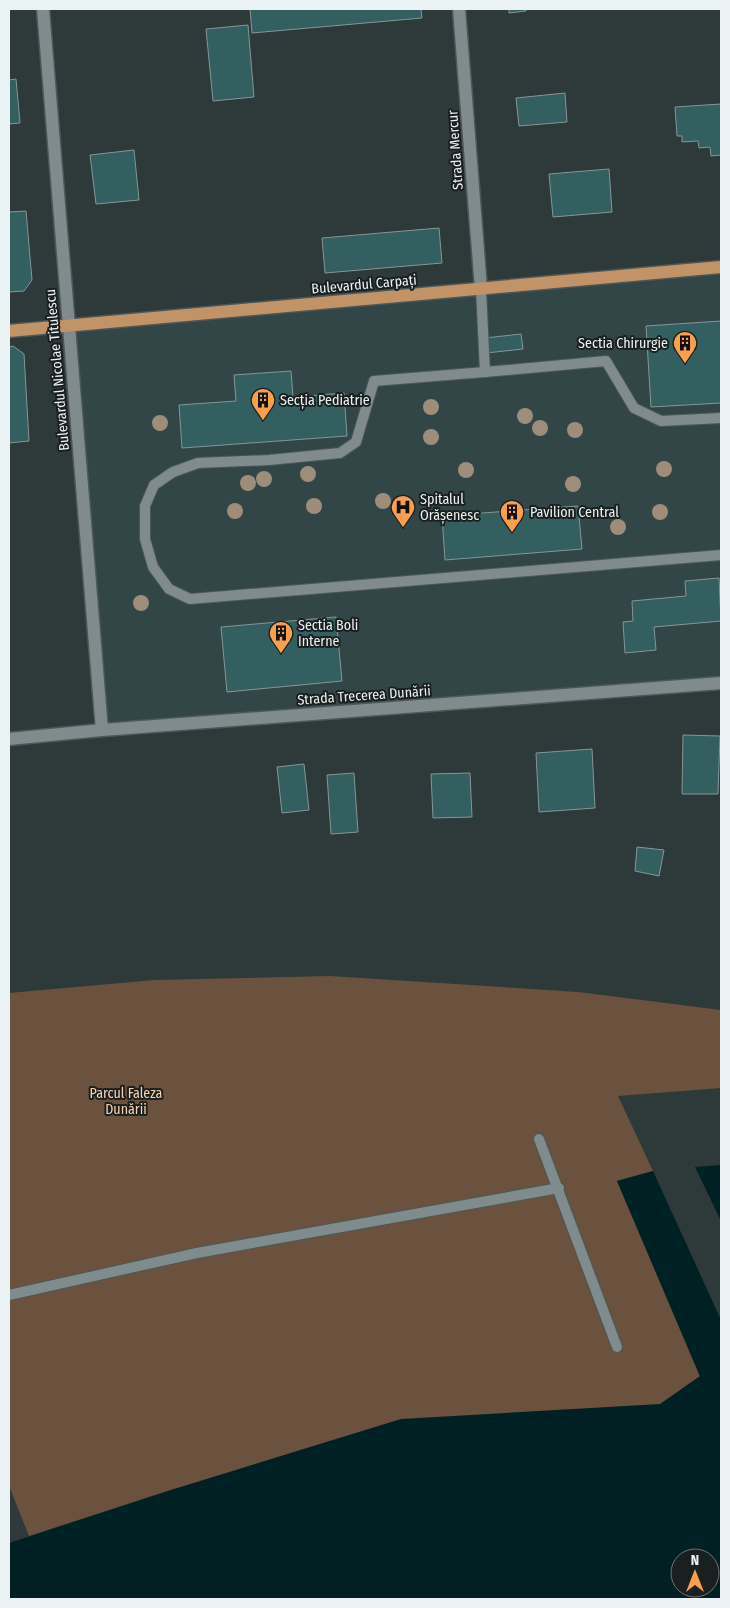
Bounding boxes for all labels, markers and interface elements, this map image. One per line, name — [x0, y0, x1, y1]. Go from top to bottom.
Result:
street label: Strada Mercur — [444, 109, 467, 190]
street label: Bulevardul Carpați — [311, 271, 418, 299]
street label: Bulevardul Nicolae Titulescu — [42, 288, 73, 451]
building icon: Sectia Chirurgie — [672, 330, 698, 364]
place label: Sectia Chirurgie — [578, 335, 668, 352]
building icon: Secția Pediatrie — [250, 387, 276, 421]
place label: Secția Pediatrie — [280, 392, 370, 410]
place label: Spitalul Orășenesc — [420, 491, 479, 525]
hospital icon: Spitalul Orășenesc — [390, 494, 416, 528]
building icon: Pavilion Central — [499, 499, 525, 533]
place label: Pavilion Central — [530, 504, 619, 521]
place label: Sectia Boli Interne — [298, 617, 358, 650]
building icon: Sectia Boli Interne — [268, 620, 294, 654]
street label: Strada Trecerea Dunării — [297, 682, 431, 709]
park label: Parcul Faleza Dunării — [90, 1085, 163, 1118]
north arrow — [670, 1548, 720, 1598]
text: N — [691, 1552, 699, 1569]

